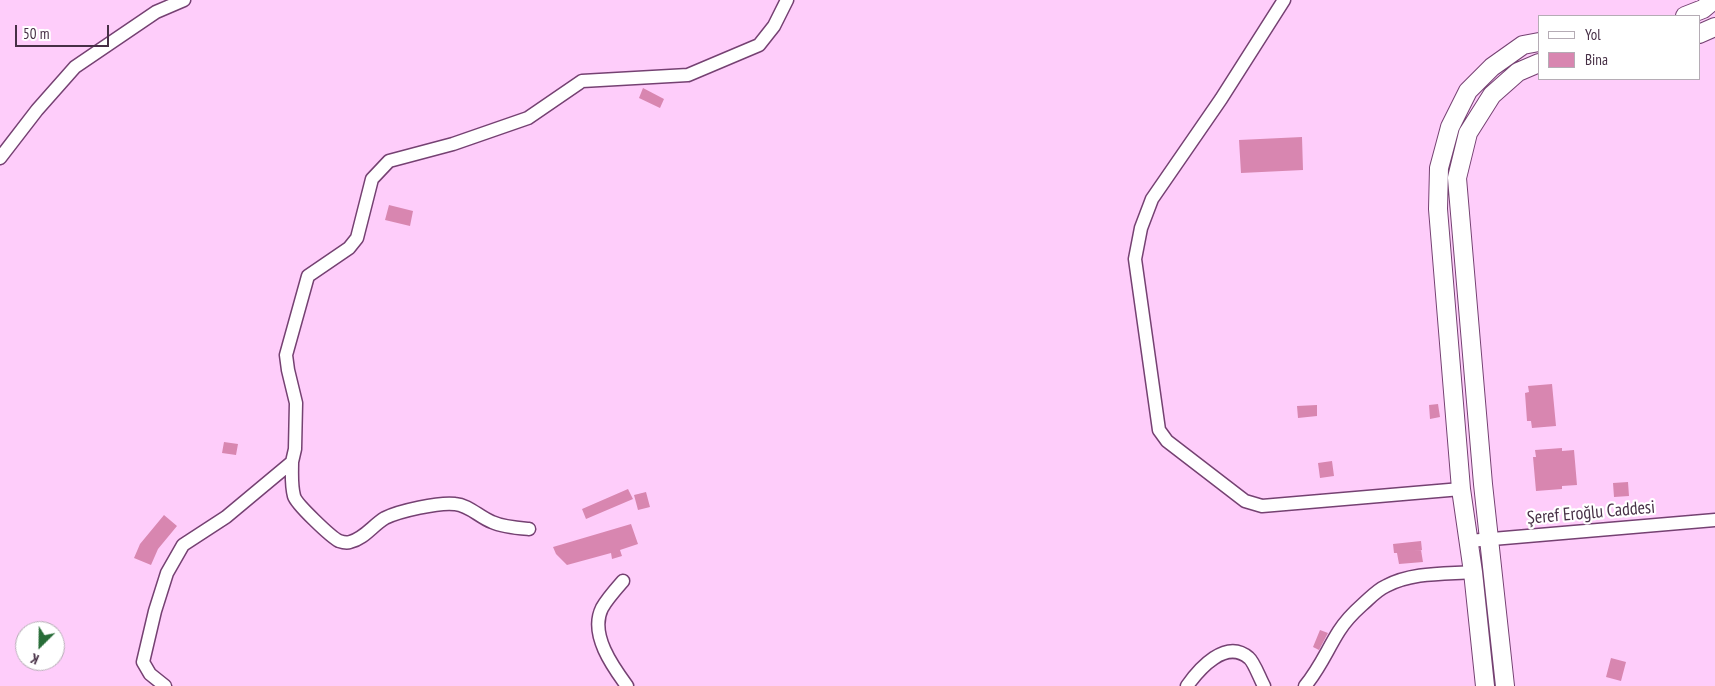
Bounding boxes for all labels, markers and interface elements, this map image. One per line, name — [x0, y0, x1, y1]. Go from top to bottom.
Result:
scale bar — [18, 15, 111, 47]
legend — [1538, 15, 1700, 80]
text: 50 m — [23, 24, 49, 43]
text: Yol — [1585, 25, 1601, 44]
text: Bina — [1585, 50, 1608, 69]
street label: Şeref Eroğlu Caddesi — [1526, 497, 1656, 529]
north arrow — [15, 621, 65, 671]
text: K — [28, 649, 41, 669]

